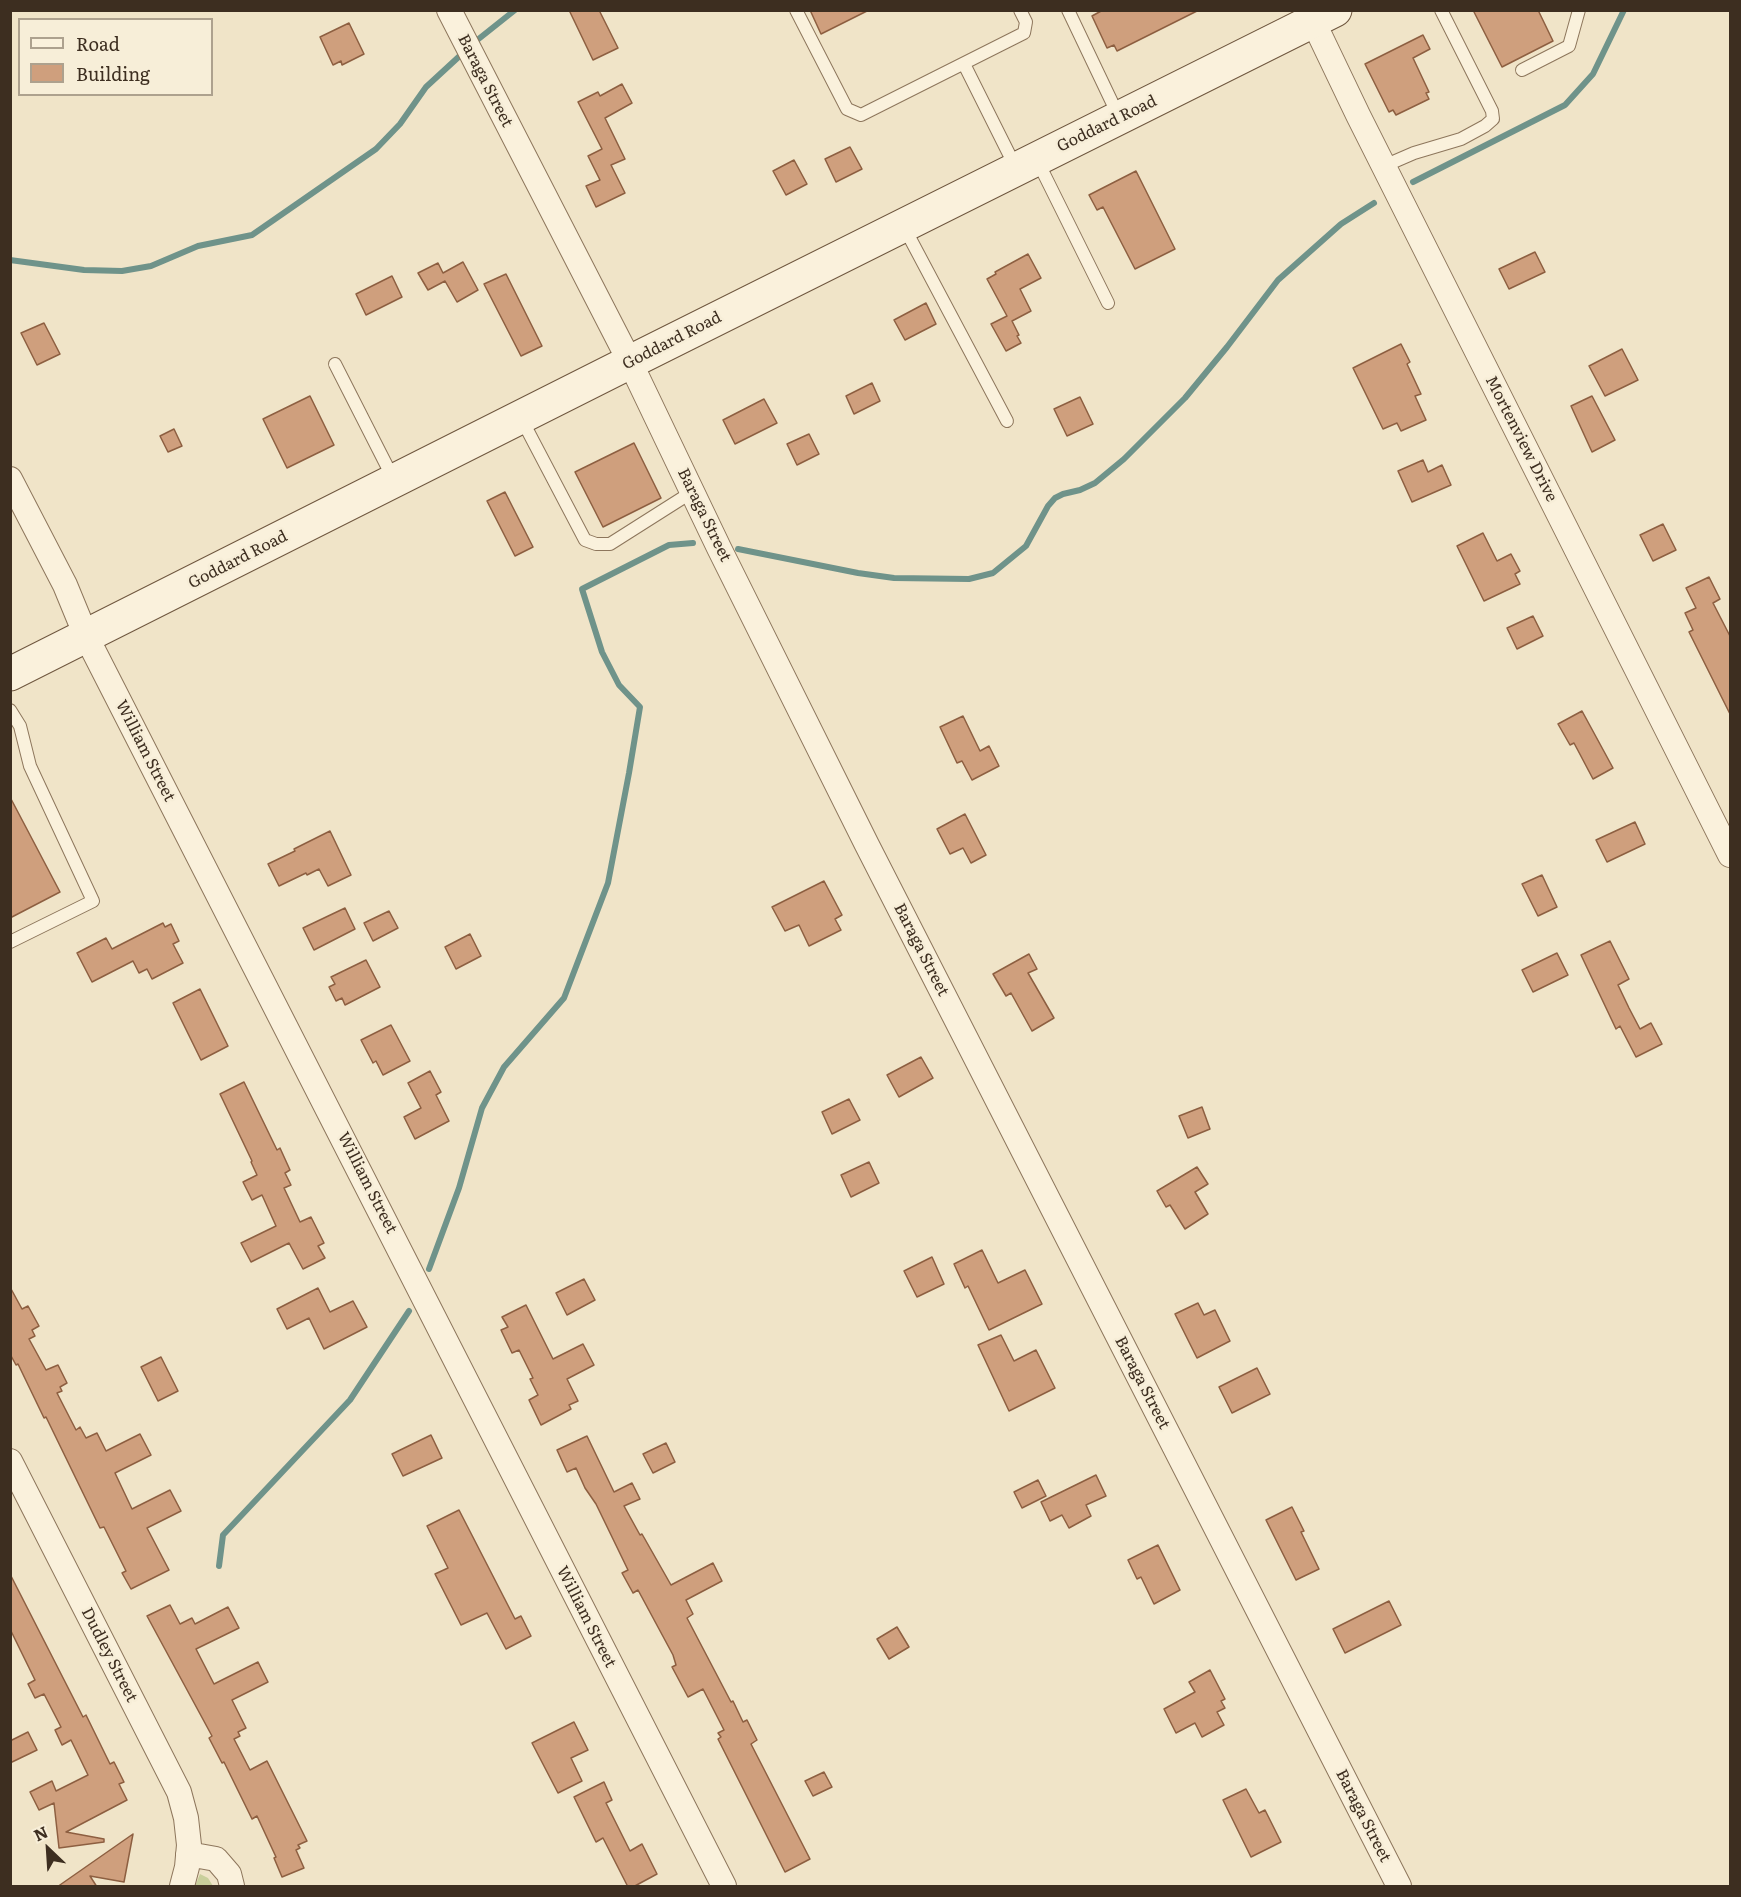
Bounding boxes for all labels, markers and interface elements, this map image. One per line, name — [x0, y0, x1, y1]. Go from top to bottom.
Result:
legend — [18, 18, 213, 96]
text: Road — [76, 30, 120, 57]
street label: Baraga Street — [453, 31, 517, 131]
text: Building — [76, 60, 150, 87]
street label: Goddard Road — [1054, 92, 1160, 156]
street label: Goddard Road — [619, 308, 725, 374]
street label: Mortenview Drive — [1481, 373, 1561, 505]
street label: Baraga Street — [673, 465, 735, 565]
street label: Goddard Road — [185, 527, 291, 593]
street label: William Street — [111, 697, 179, 805]
street label: Baraga Street — [889, 900, 953, 1000]
street label: William Street — [333, 1129, 401, 1237]
street label: Baraga Street — [1110, 1333, 1174, 1433]
street label: William Street — [552, 1563, 620, 1671]
street label: Dudley Street — [77, 1604, 141, 1706]
street label: Baraga Street — [1331, 1766, 1395, 1866]
north arrow — [18, 1819, 78, 1879]
text: N — [29, 1819, 52, 1846]

